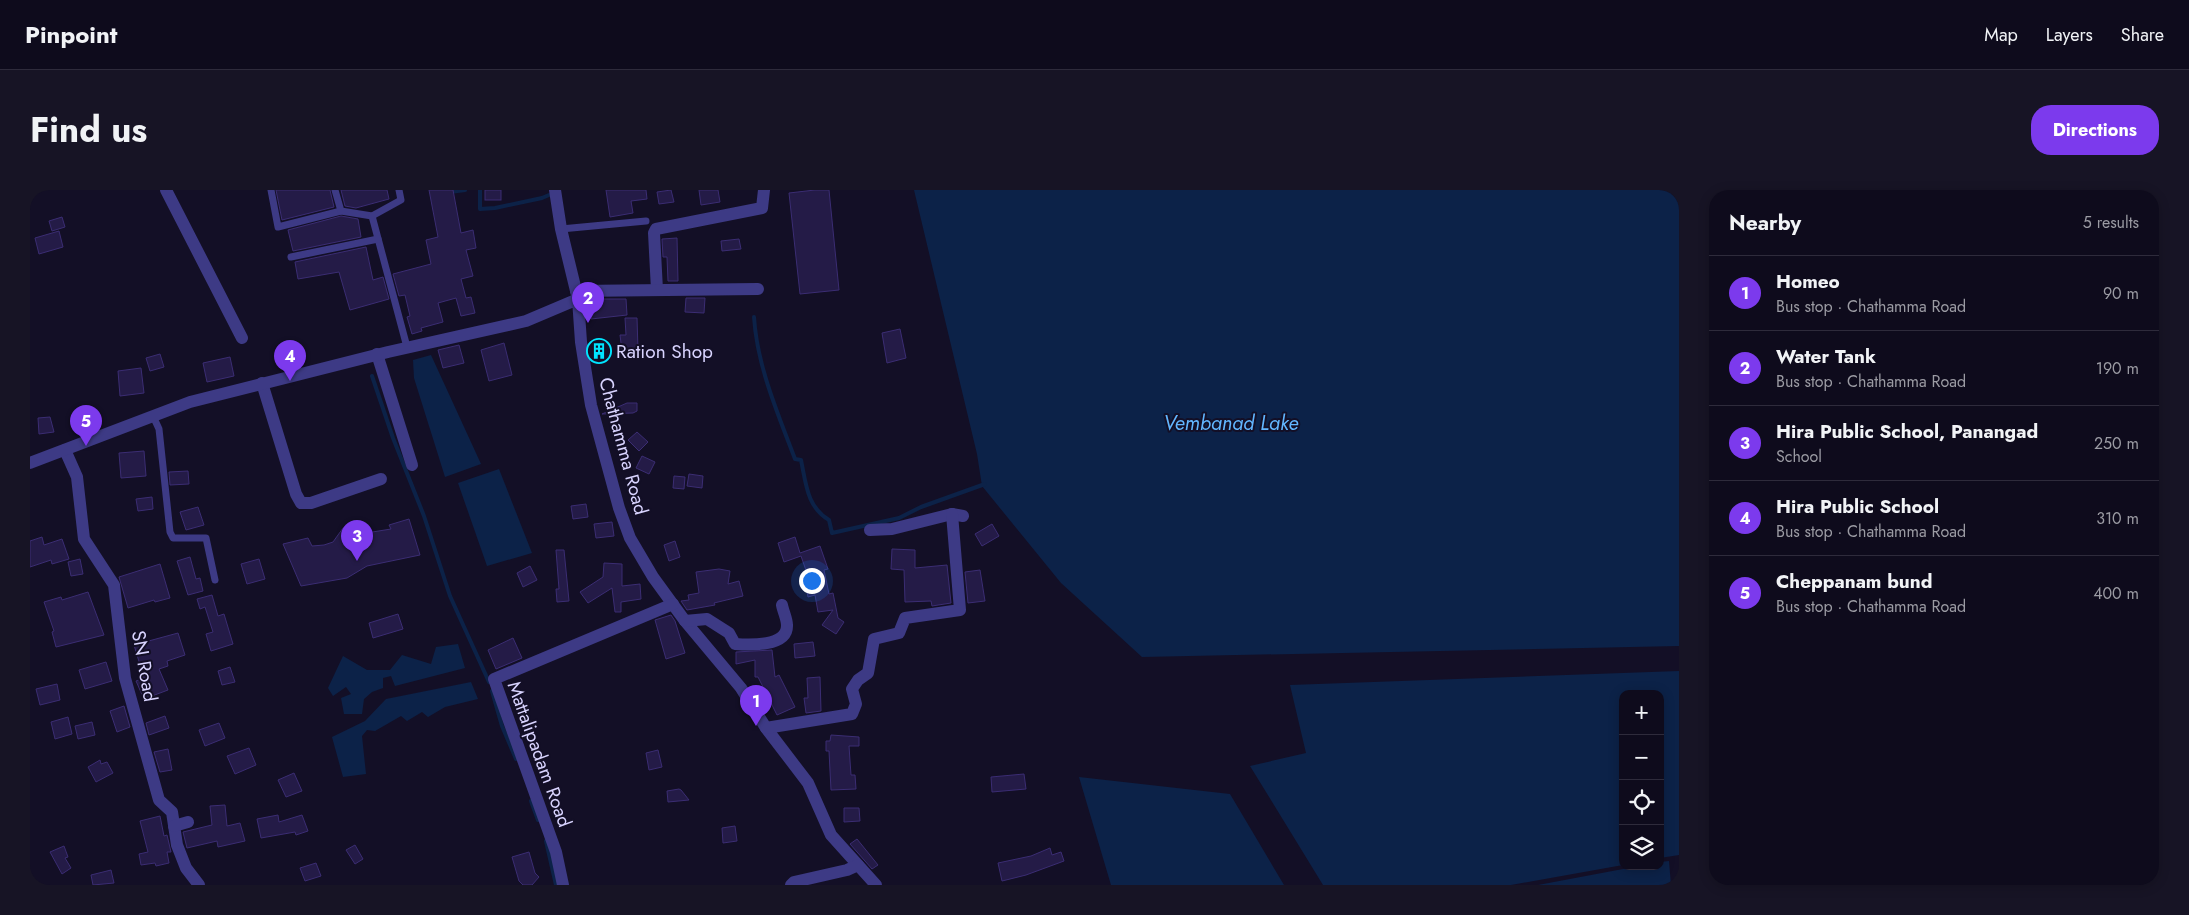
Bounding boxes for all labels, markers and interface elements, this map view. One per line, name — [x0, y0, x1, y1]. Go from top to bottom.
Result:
text: Pinpoint — [25, 17, 117, 52]
text: Map — [1984, 22, 2018, 48]
text: Layers — [2046, 22, 2093, 48]
text: Share — [2121, 22, 2164, 48]
text: Find us — [30, 105, 147, 155]
button: Directions — [2031, 105, 2159, 155]
text: Nearby — [1729, 208, 1801, 238]
text: 5 results — [2083, 211, 2139, 234]
text: Homeo — [1776, 268, 1840, 295]
pin: 2 — [572, 282, 604, 323]
text: 1 — [1741, 282, 1749, 305]
text: 90 m — [2103, 282, 2139, 305]
text: Bus stop · Chathamma Road — [1776, 295, 1966, 318]
building icon: Ration Shop — [586, 338, 612, 364]
place label: Ration Shop — [616, 338, 713, 365]
pin: 4 — [274, 340, 306, 381]
text: Water Tank — [1776, 343, 1876, 370]
text: 2 — [1740, 357, 1750, 380]
text: 190 m — [2096, 357, 2139, 380]
text: Bus stop · Chathamma Road — [1776, 370, 1966, 393]
street label: Chathamma Road — [592, 374, 655, 518]
pin: 5 — [70, 405, 102, 446]
water label: Vembanad Lake — [1164, 409, 1298, 438]
text: Hira Public School, Panangad — [1776, 418, 2038, 445]
text: 3 — [1740, 432, 1750, 455]
text: 250 m — [2094, 432, 2139, 455]
text: School — [1776, 445, 1822, 468]
text: Hira Public School — [1776, 493, 1939, 520]
text: 4 — [1739, 507, 1751, 530]
text: 310 m — [2096, 507, 2139, 530]
pin: 3 — [341, 520, 373, 561]
text: Bus stop · Chathamma Road — [1776, 520, 1966, 543]
your location — [799, 568, 825, 594]
text: Cheppanam bund — [1776, 568, 1932, 595]
text: 5 — [1740, 582, 1750, 605]
text: 400 m — [2093, 582, 2139, 605]
text: Bus stop · Chathamma Road — [1776, 595, 1966, 618]
street label: SN Road — [125, 628, 164, 704]
street label: Mattalipadam Road — [501, 677, 578, 831]
pin: 1 — [740, 685, 772, 726]
map controls — [1619, 690, 1664, 870]
button: + — [1619, 690, 1664, 735]
button: − — [1619, 735, 1664, 780]
button: locate — [1619, 780, 1664, 825]
button: layers — [1619, 825, 1664, 870]

